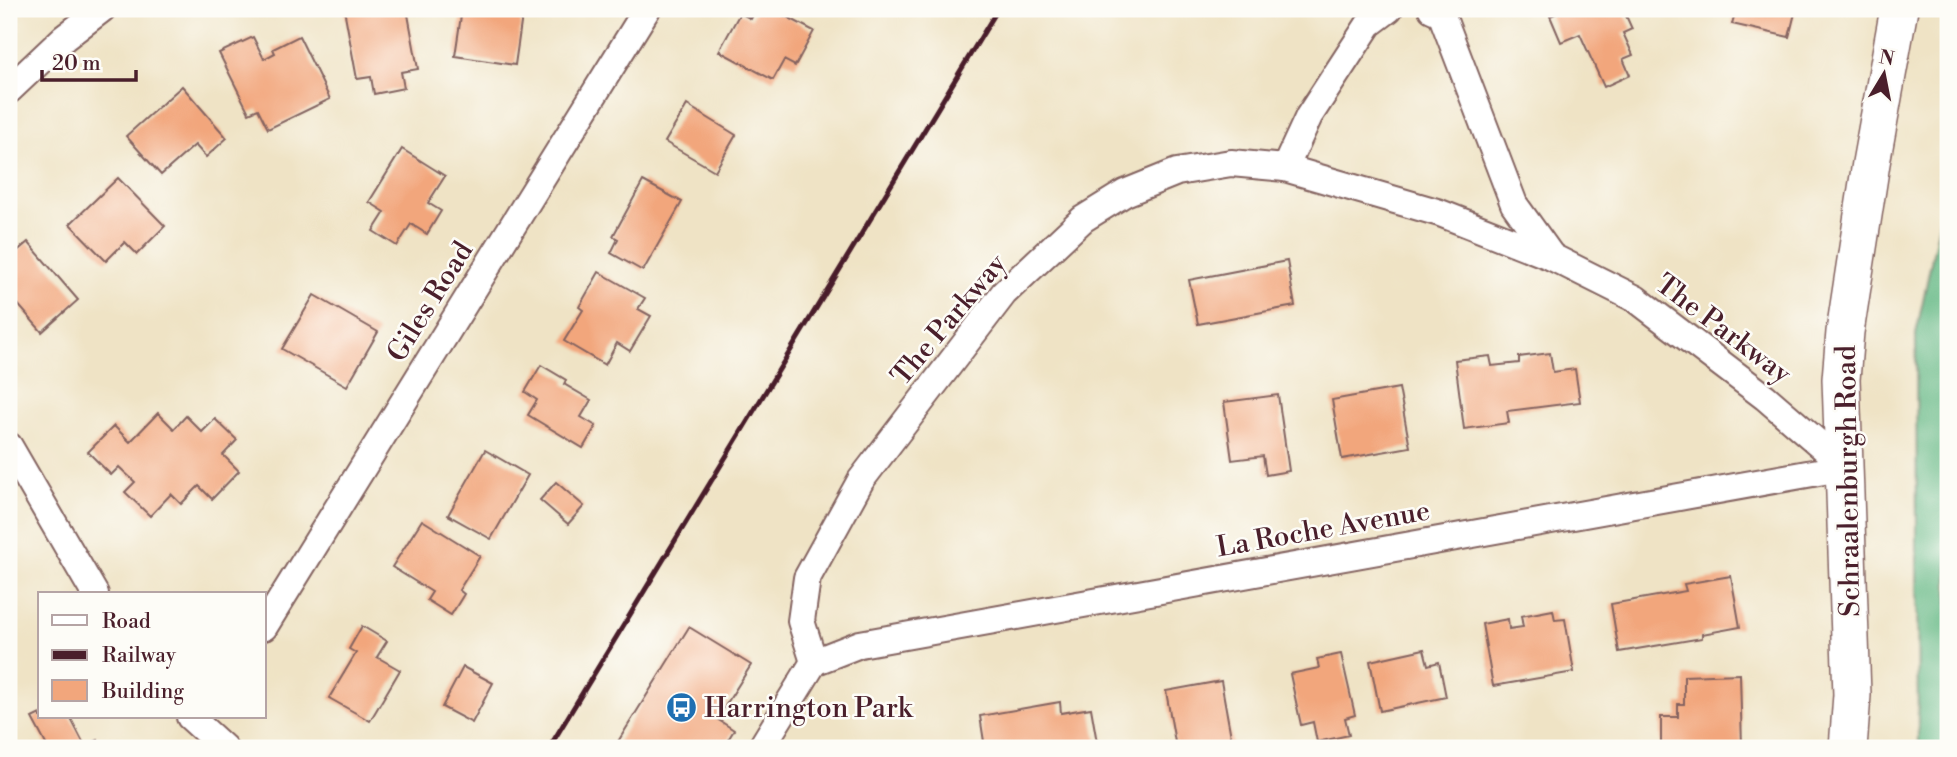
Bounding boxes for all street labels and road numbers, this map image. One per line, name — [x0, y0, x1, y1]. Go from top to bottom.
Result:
street label: Giles Road — [380, 235, 481, 368]
street label: The Parkway — [884, 247, 1015, 393]
street label: The Parkway — [1648, 267, 1798, 392]
street label: Schraalenburgh Road — [1829, 345, 1868, 617]
street label: La Roche Avenue — [1214, 493, 1433, 565]

